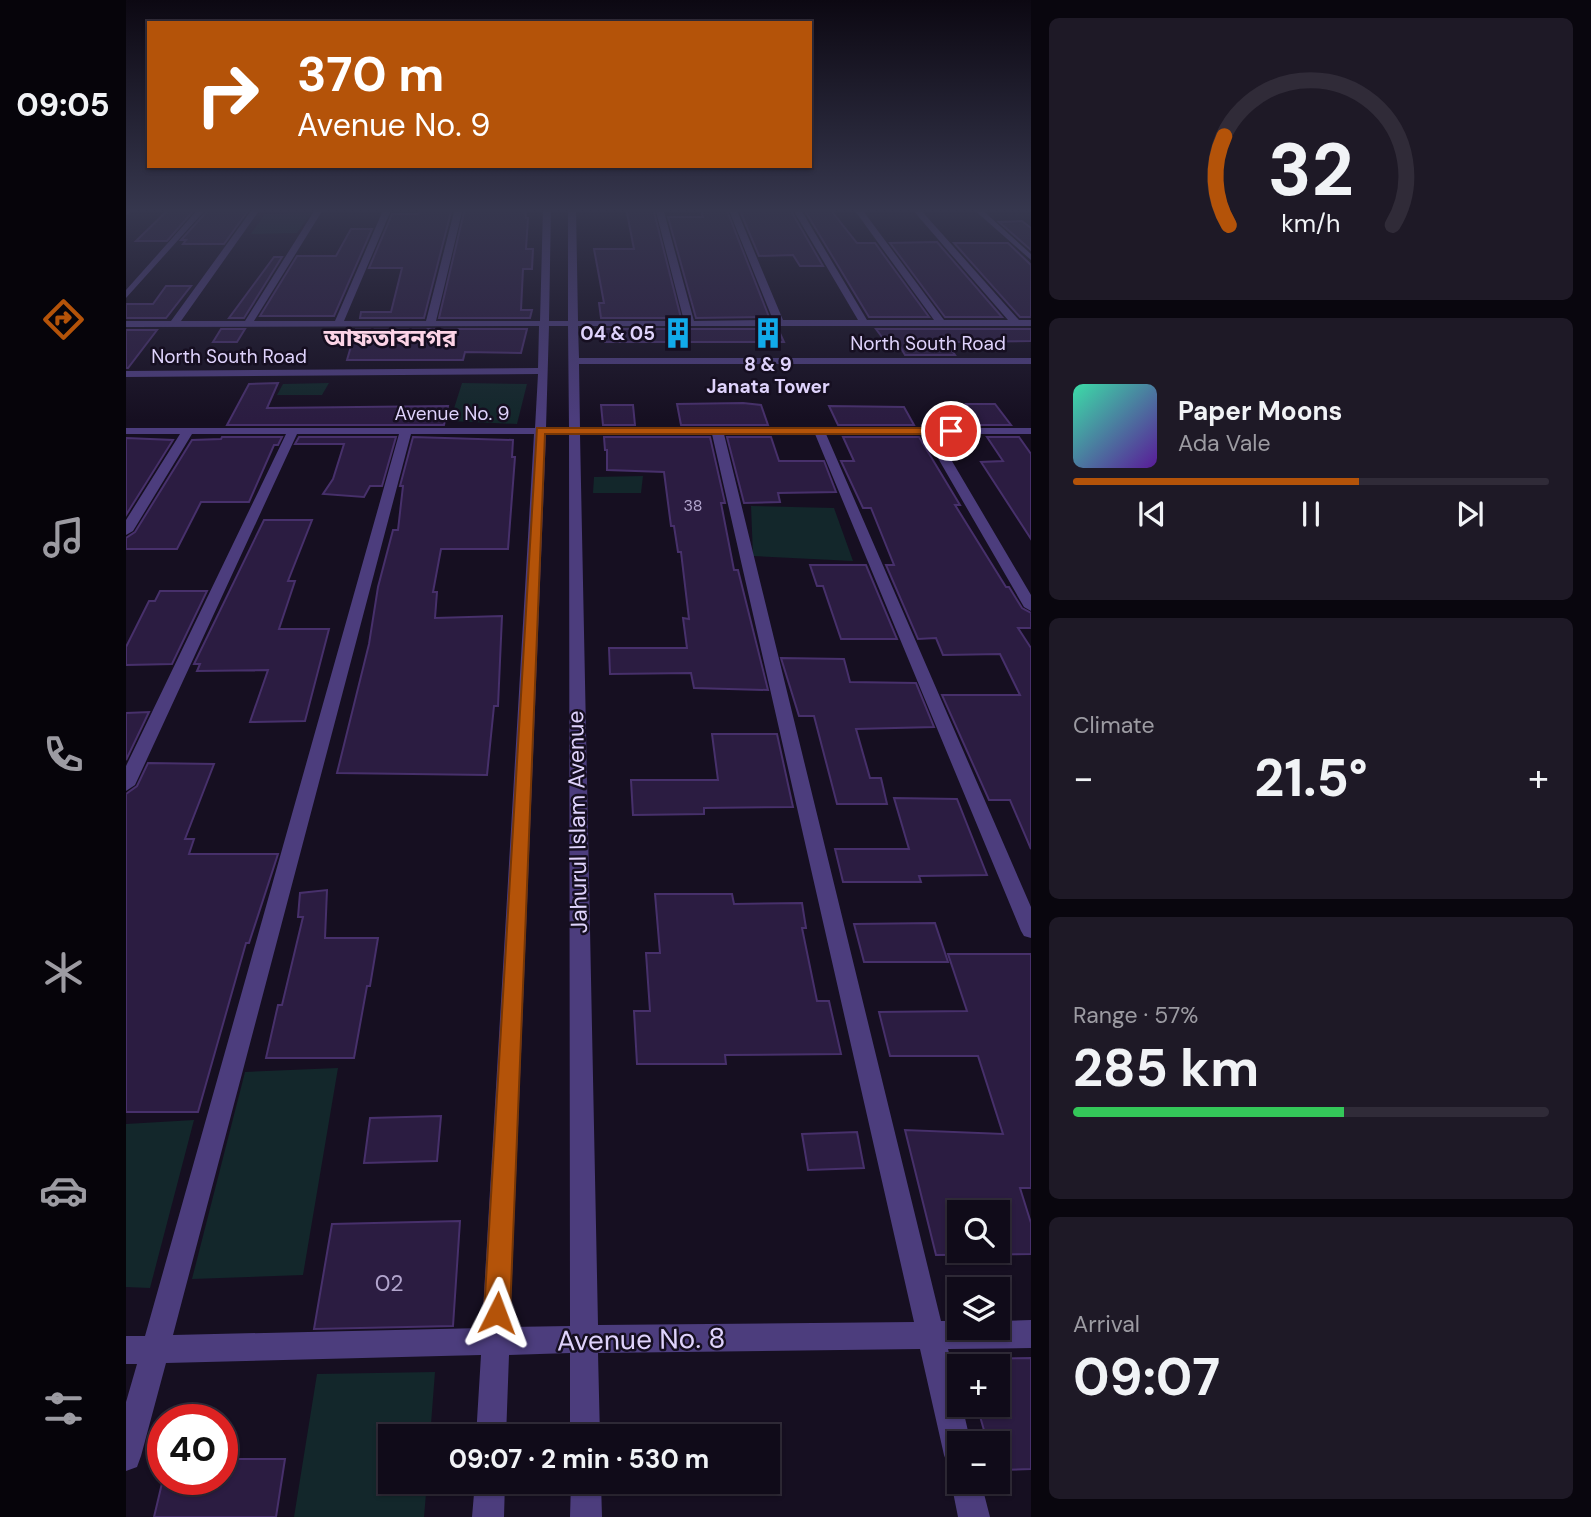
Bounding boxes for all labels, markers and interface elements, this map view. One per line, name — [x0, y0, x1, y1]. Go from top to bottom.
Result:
text: 370 m — [297, 42, 444, 106]
icon: right — [182, 49, 273, 140]
text: 09:05 — [16, 84, 110, 126]
text: Avenue No. 9 — [297, 104, 490, 146]
text: 32 — [1268, 123, 1354, 218]
text: km/h — [1281, 207, 1341, 240]
icon: directions — [39, 295, 88, 344]
building icon: 04 & 05 — [661, 316, 695, 350]
building icon: 8 & 9 Janata Tower — [751, 316, 785, 350]
place label: 04 & 05 — [580, 321, 655, 346]
district label: আফতাবনগর — [323, 322, 457, 353]
street label: North South Road — [850, 331, 1006, 356]
street label: North South Road — [151, 344, 307, 369]
place label: 8 & 9 Janata Tower — [706, 352, 830, 399]
text: Paper Moons — [1178, 394, 1342, 428]
street label: Avenue No. 9 — [395, 401, 509, 426]
pin — [921, 401, 981, 461]
icon: arrive — [932, 412, 970, 450]
text: Ada Vale — [1178, 428, 1271, 458]
house number: 38 — [683, 495, 703, 516]
icon: previous — [1133, 495, 1171, 533]
icon: pause — [1292, 495, 1330, 533]
icon: next — [1451, 495, 1489, 533]
icon: music — [39, 513, 88, 562]
street label: Jahurul Islam Avenue — [560, 710, 594, 934]
text: Climate — [1073, 710, 1155, 740]
icon: phone — [39, 730, 88, 779]
text: 21.5° — [1254, 744, 1368, 812]
text: − — [1073, 753, 1094, 803]
text: + — [1528, 753, 1549, 803]
icon: climate — [39, 948, 88, 997]
text: Range · 57% — [1073, 1000, 1198, 1030]
text: 285 km — [1073, 1034, 1259, 1102]
icon: car — [39, 1166, 88, 1215]
map controls — [947, 1200, 1010, 1494]
button: search — [947, 1200, 1010, 1263]
house number: 02 — [375, 1268, 403, 1298]
position arrow — [460, 1276, 534, 1350]
button: layers — [947, 1277, 1010, 1340]
text: Arrival — [1073, 1309, 1140, 1339]
street label: Avenue No. 8 — [556, 1320, 726, 1359]
text: 09:07 — [1073, 1343, 1220, 1411]
button: + — [947, 1354, 1010, 1417]
icon: filters — [39, 1384, 88, 1433]
speed limit sign: 40 — [147, 1404, 238, 1495]
button: − — [947, 1431, 1010, 1494]
text: 09:07 · 2 min · 530 m — [449, 1442, 709, 1476]

